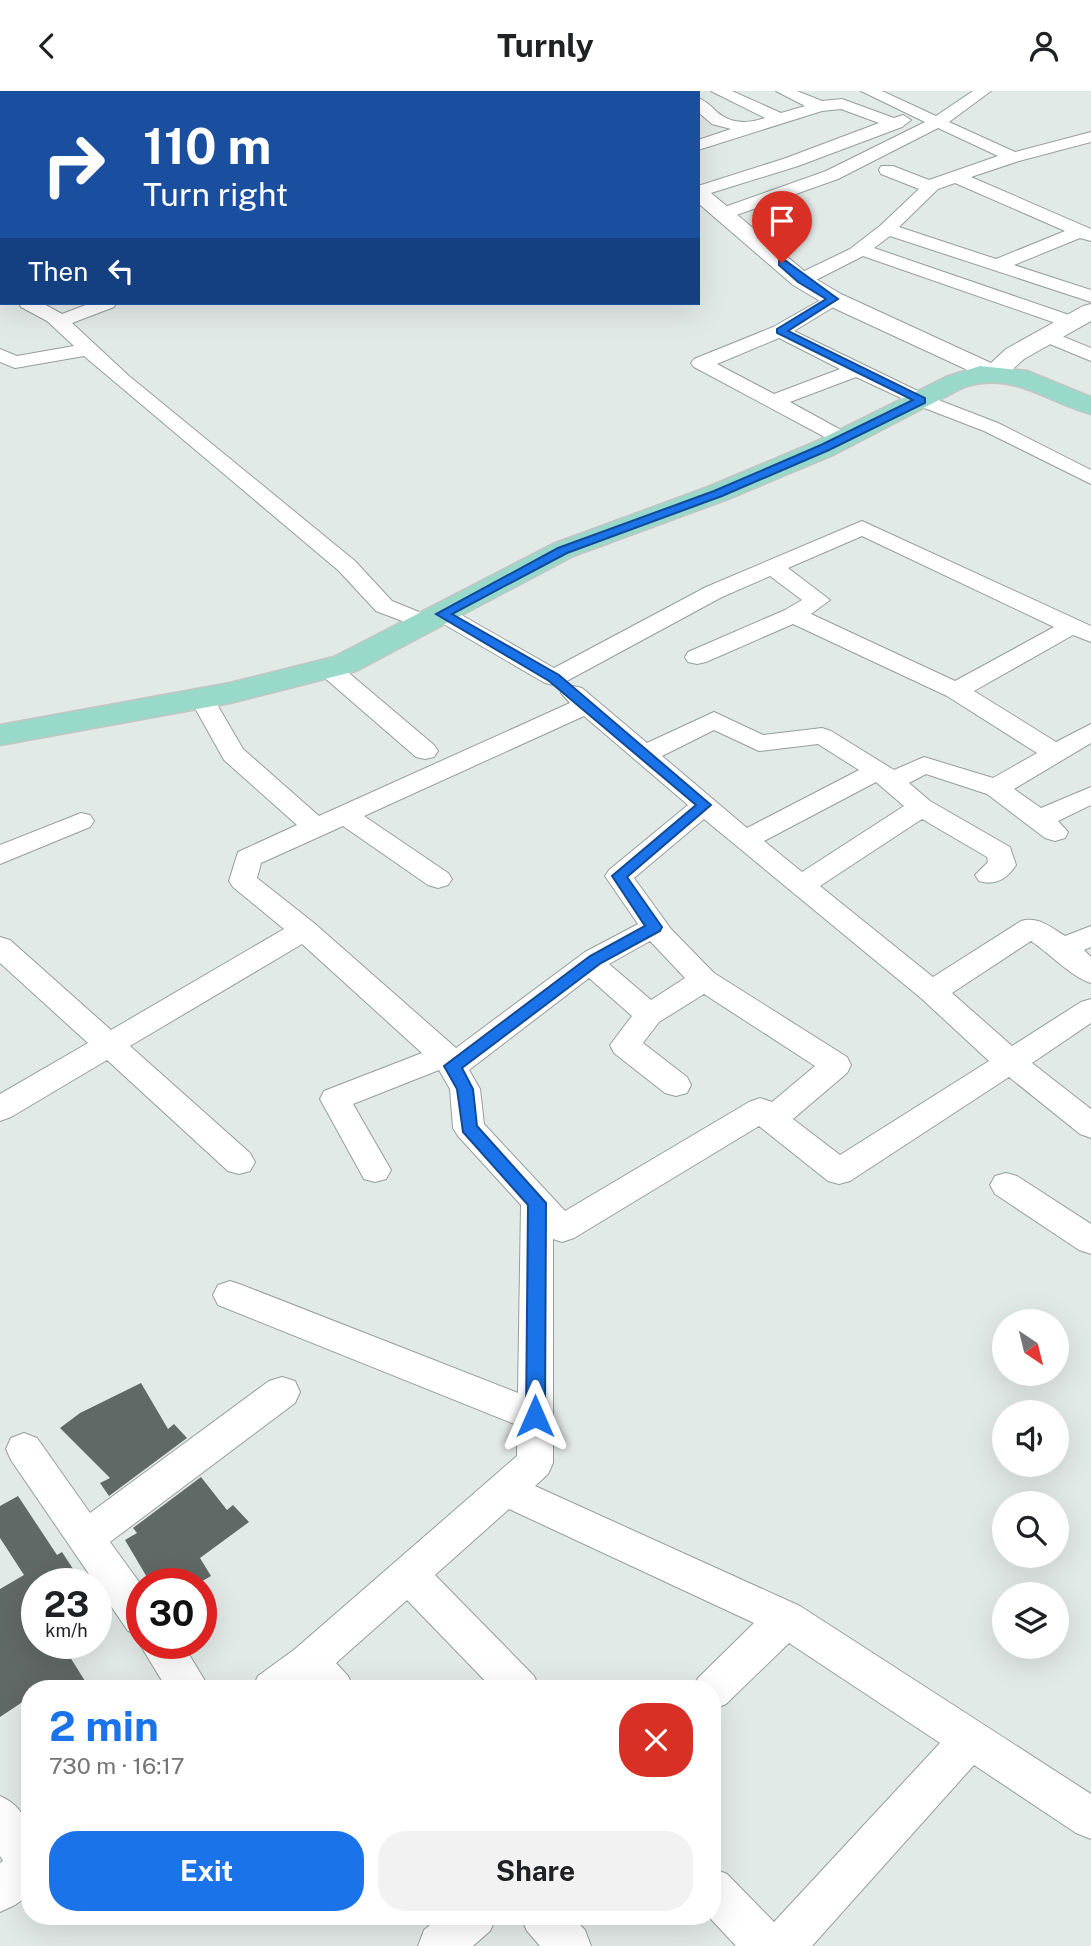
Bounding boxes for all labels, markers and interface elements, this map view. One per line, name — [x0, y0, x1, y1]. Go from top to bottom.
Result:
icon: back — [28, 27, 66, 65]
text: Turnly — [497, 27, 594, 64]
icon: person — [1025, 27, 1063, 65]
text: 110 m — [143, 117, 271, 175]
icon: right — [28, 119, 119, 210]
text: Turn right — [143, 176, 288, 213]
pin — [752, 191, 812, 263]
icon: arrive — [763, 202, 801, 240]
icon: left — [102, 252, 140, 290]
text: Then — [28, 256, 88, 287]
north arrow — [992, 1309, 1069, 1386]
map controls — [992, 1309, 1069, 1659]
position arrow — [498, 1379, 572, 1453]
button: sound — [992, 1400, 1069, 1477]
button: search — [992, 1491, 1069, 1568]
speed limit sign: 30 — [126, 1568, 217, 1659]
button: layers — [992, 1582, 1069, 1659]
text: 23 — [44, 1584, 89, 1625]
text: km/h — [45, 1620, 88, 1641]
text: 2 min — [49, 1701, 159, 1750]
button: close — [619, 1703, 693, 1777]
text: 730 m · 16:17 — [49, 1752, 185, 1779]
button: Exit — [49, 1831, 364, 1911]
button: Share — [378, 1831, 693, 1911]

